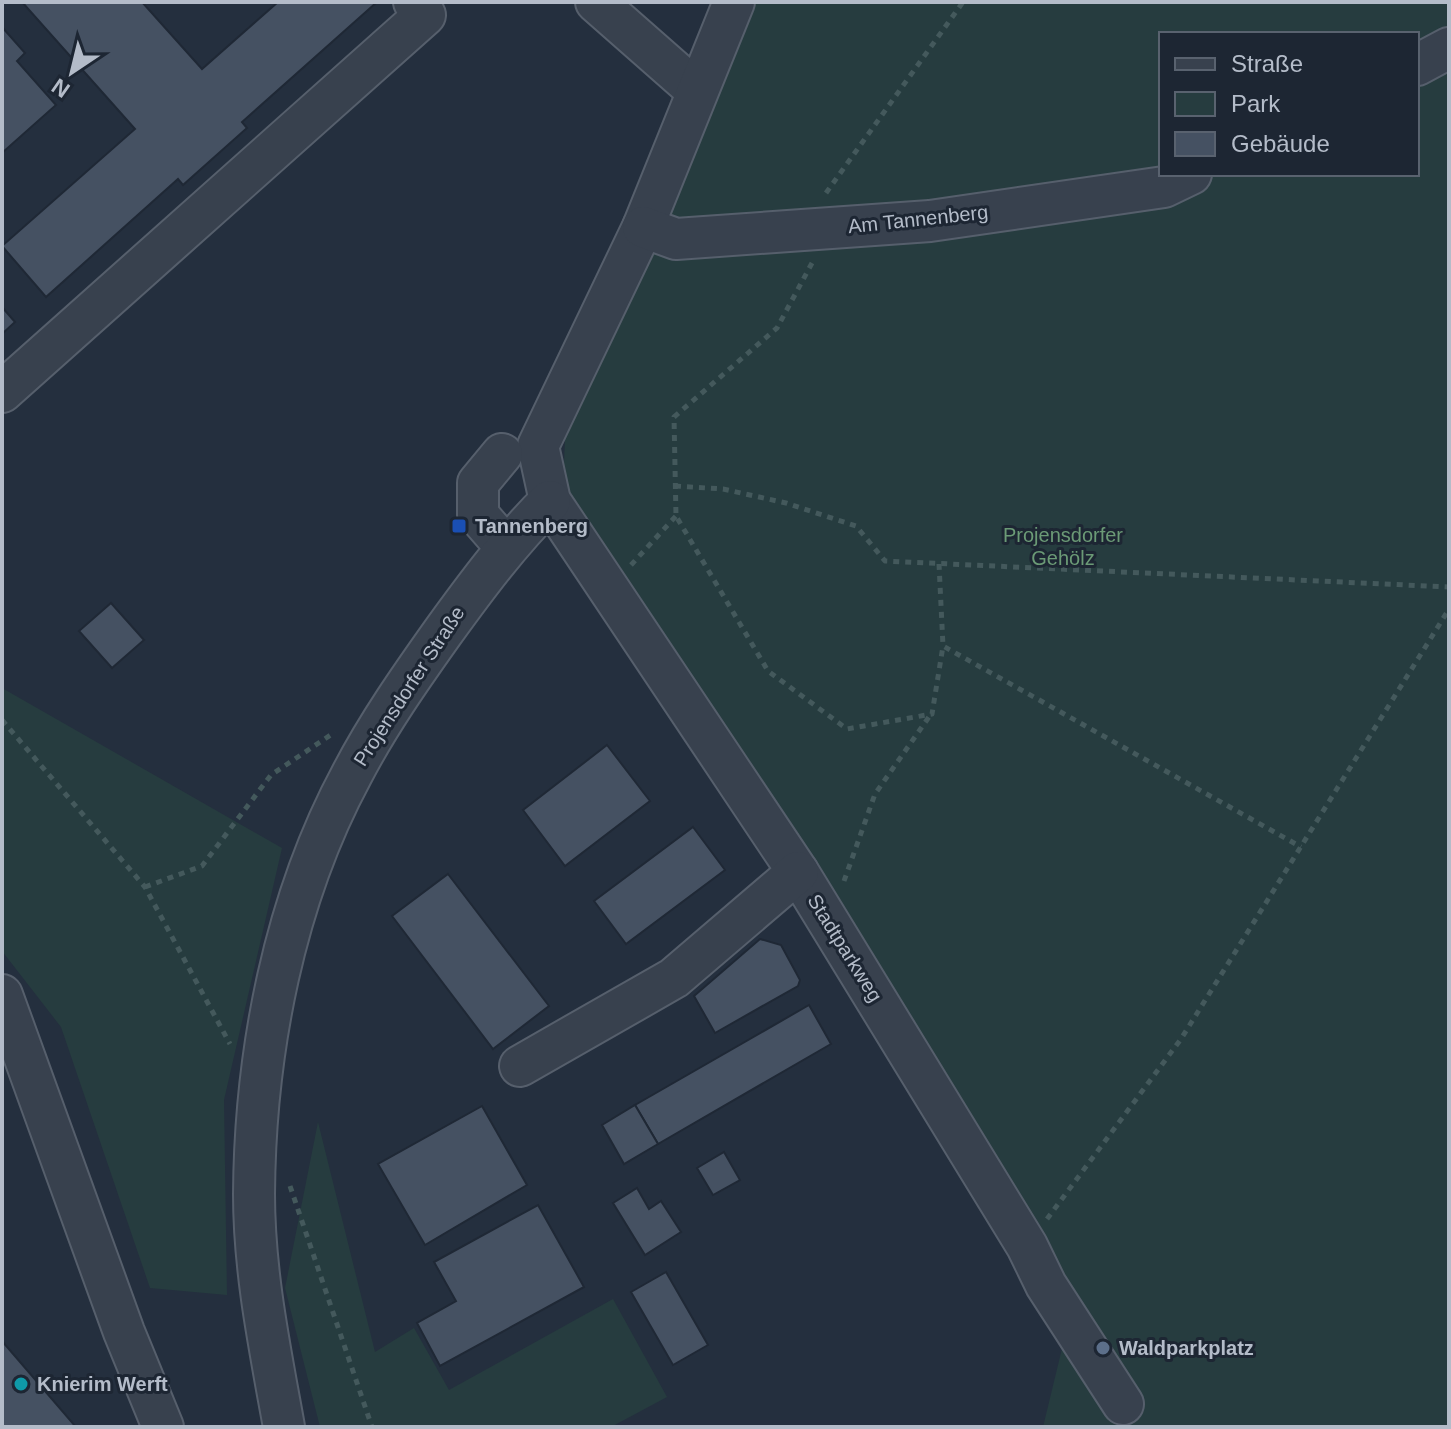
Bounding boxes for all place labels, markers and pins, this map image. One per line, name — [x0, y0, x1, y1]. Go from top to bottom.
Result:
place label: Tannenberg — [475, 515, 588, 537]
marker: Tannenberg — [450, 517, 468, 535]
place label: Waldparkplatz — [1119, 1337, 1254, 1359]
marker: Waldparkplatz — [1094, 1339, 1112, 1357]
place label: Knierim Werft — [37, 1373, 168, 1395]
marker: Knierim Werft — [12, 1375, 30, 1393]

